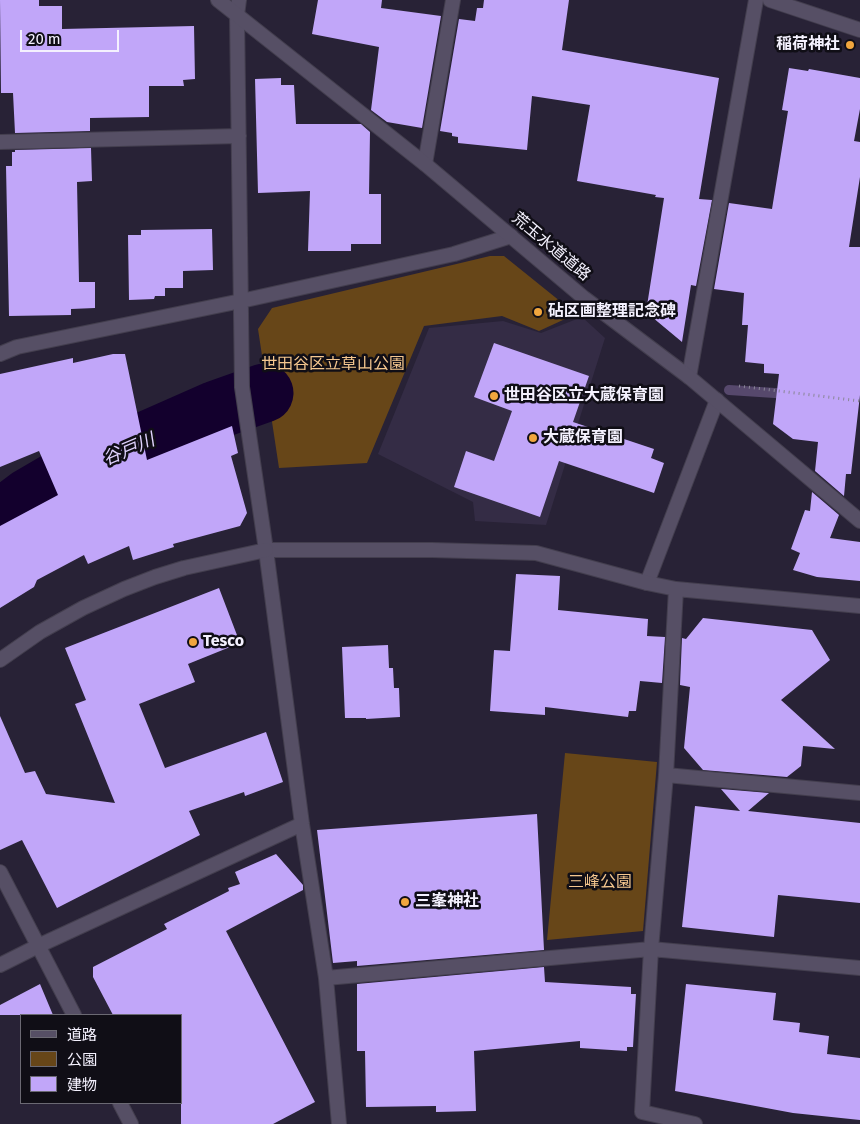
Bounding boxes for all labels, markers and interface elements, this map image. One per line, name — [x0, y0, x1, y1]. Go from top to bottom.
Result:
scale bar — [22, 20, 121, 52]
text: 20 m — [28, 30, 61, 48]
place label: 稲荷神社 — [776, 35, 840, 55]
marker: 稲荷神社 — [844, 39, 856, 51]
street label: 荒玉水道道路 — [508, 209, 594, 285]
place label: 砧区画整理記念碑 — [548, 302, 676, 322]
marker: 砧区画整理記念碑 — [532, 306, 544, 318]
park label: 世田谷区立草山公園 — [261, 355, 405, 375]
place label: 世田谷区立大蔵保育園 — [504, 386, 664, 406]
marker: 世田谷区立大蔵保育園 — [488, 390, 500, 402]
place label: 大蔵保育園 — [543, 428, 623, 448]
water label: 谷戸川 — [100, 430, 158, 470]
marker: 大蔵保育園 — [527, 432, 539, 444]
place label: Tesco — [203, 632, 244, 652]
marker: Tesco — [187, 636, 199, 648]
park label: 三峰公園 — [568, 873, 632, 893]
place label: 三峯神社 — [415, 892, 479, 912]
marker: 三峯神社 — [399, 896, 411, 908]
legend — [20, 1014, 182, 1104]
text: 道路 — [67, 1026, 97, 1044]
text: 公園 — [67, 1051, 97, 1069]
text: 建物 — [67, 1076, 97, 1094]

